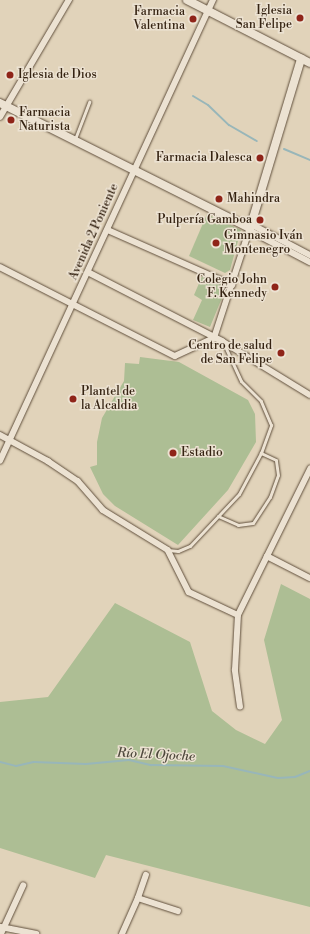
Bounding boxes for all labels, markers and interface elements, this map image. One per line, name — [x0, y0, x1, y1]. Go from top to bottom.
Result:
place label: Iglesia San Felipe — [236, 4, 292, 32]
place label: Farmacia Valentina — [133, 5, 185, 33]
marker: Iglesia San Felipe — [295, 13, 305, 23]
marker: Farmacia Valentina — [188, 14, 198, 24]
place label: Iglesia de Dios — [18, 68, 97, 82]
marker: Iglesia de Dios — [5, 70, 15, 80]
place label: Farmacia Naturista — [19, 106, 70, 134]
marker: Farmacia Naturista — [6, 115, 16, 125]
place label: Farmacia Dalesca — [156, 151, 252, 165]
marker: Farmacia Dalesca — [255, 153, 265, 163]
street label: Avenida 2 Poniente — [66, 182, 122, 282]
place label: Mahindra — [227, 192, 280, 206]
marker: Mahindra — [214, 194, 224, 204]
place label: Pulpería Gamboa — [157, 213, 252, 227]
marker: Pulpería Gamboa — [255, 215, 265, 225]
place label: Gimnasio Iván Montenegro — [224, 229, 303, 257]
marker: Gimnasio Iván Montenegro — [211, 238, 221, 248]
place label: Colegio John F. Kennedy — [197, 273, 267, 301]
marker: Colegio John F. Kennedy — [270, 282, 280, 292]
place label: Centro de salud de San Felipe — [188, 339, 272, 367]
marker: Centro de salud de San Felipe — [275, 347, 287, 359]
place label: Plantel de la Alcaldia — [81, 385, 137, 413]
marker: Plantel de la Alcaldia — [68, 394, 78, 404]
place label: Estadio — [181, 446, 223, 460]
marker: Estadio — [168, 448, 178, 458]
water label: Río El Ojoche — [117, 745, 195, 765]

